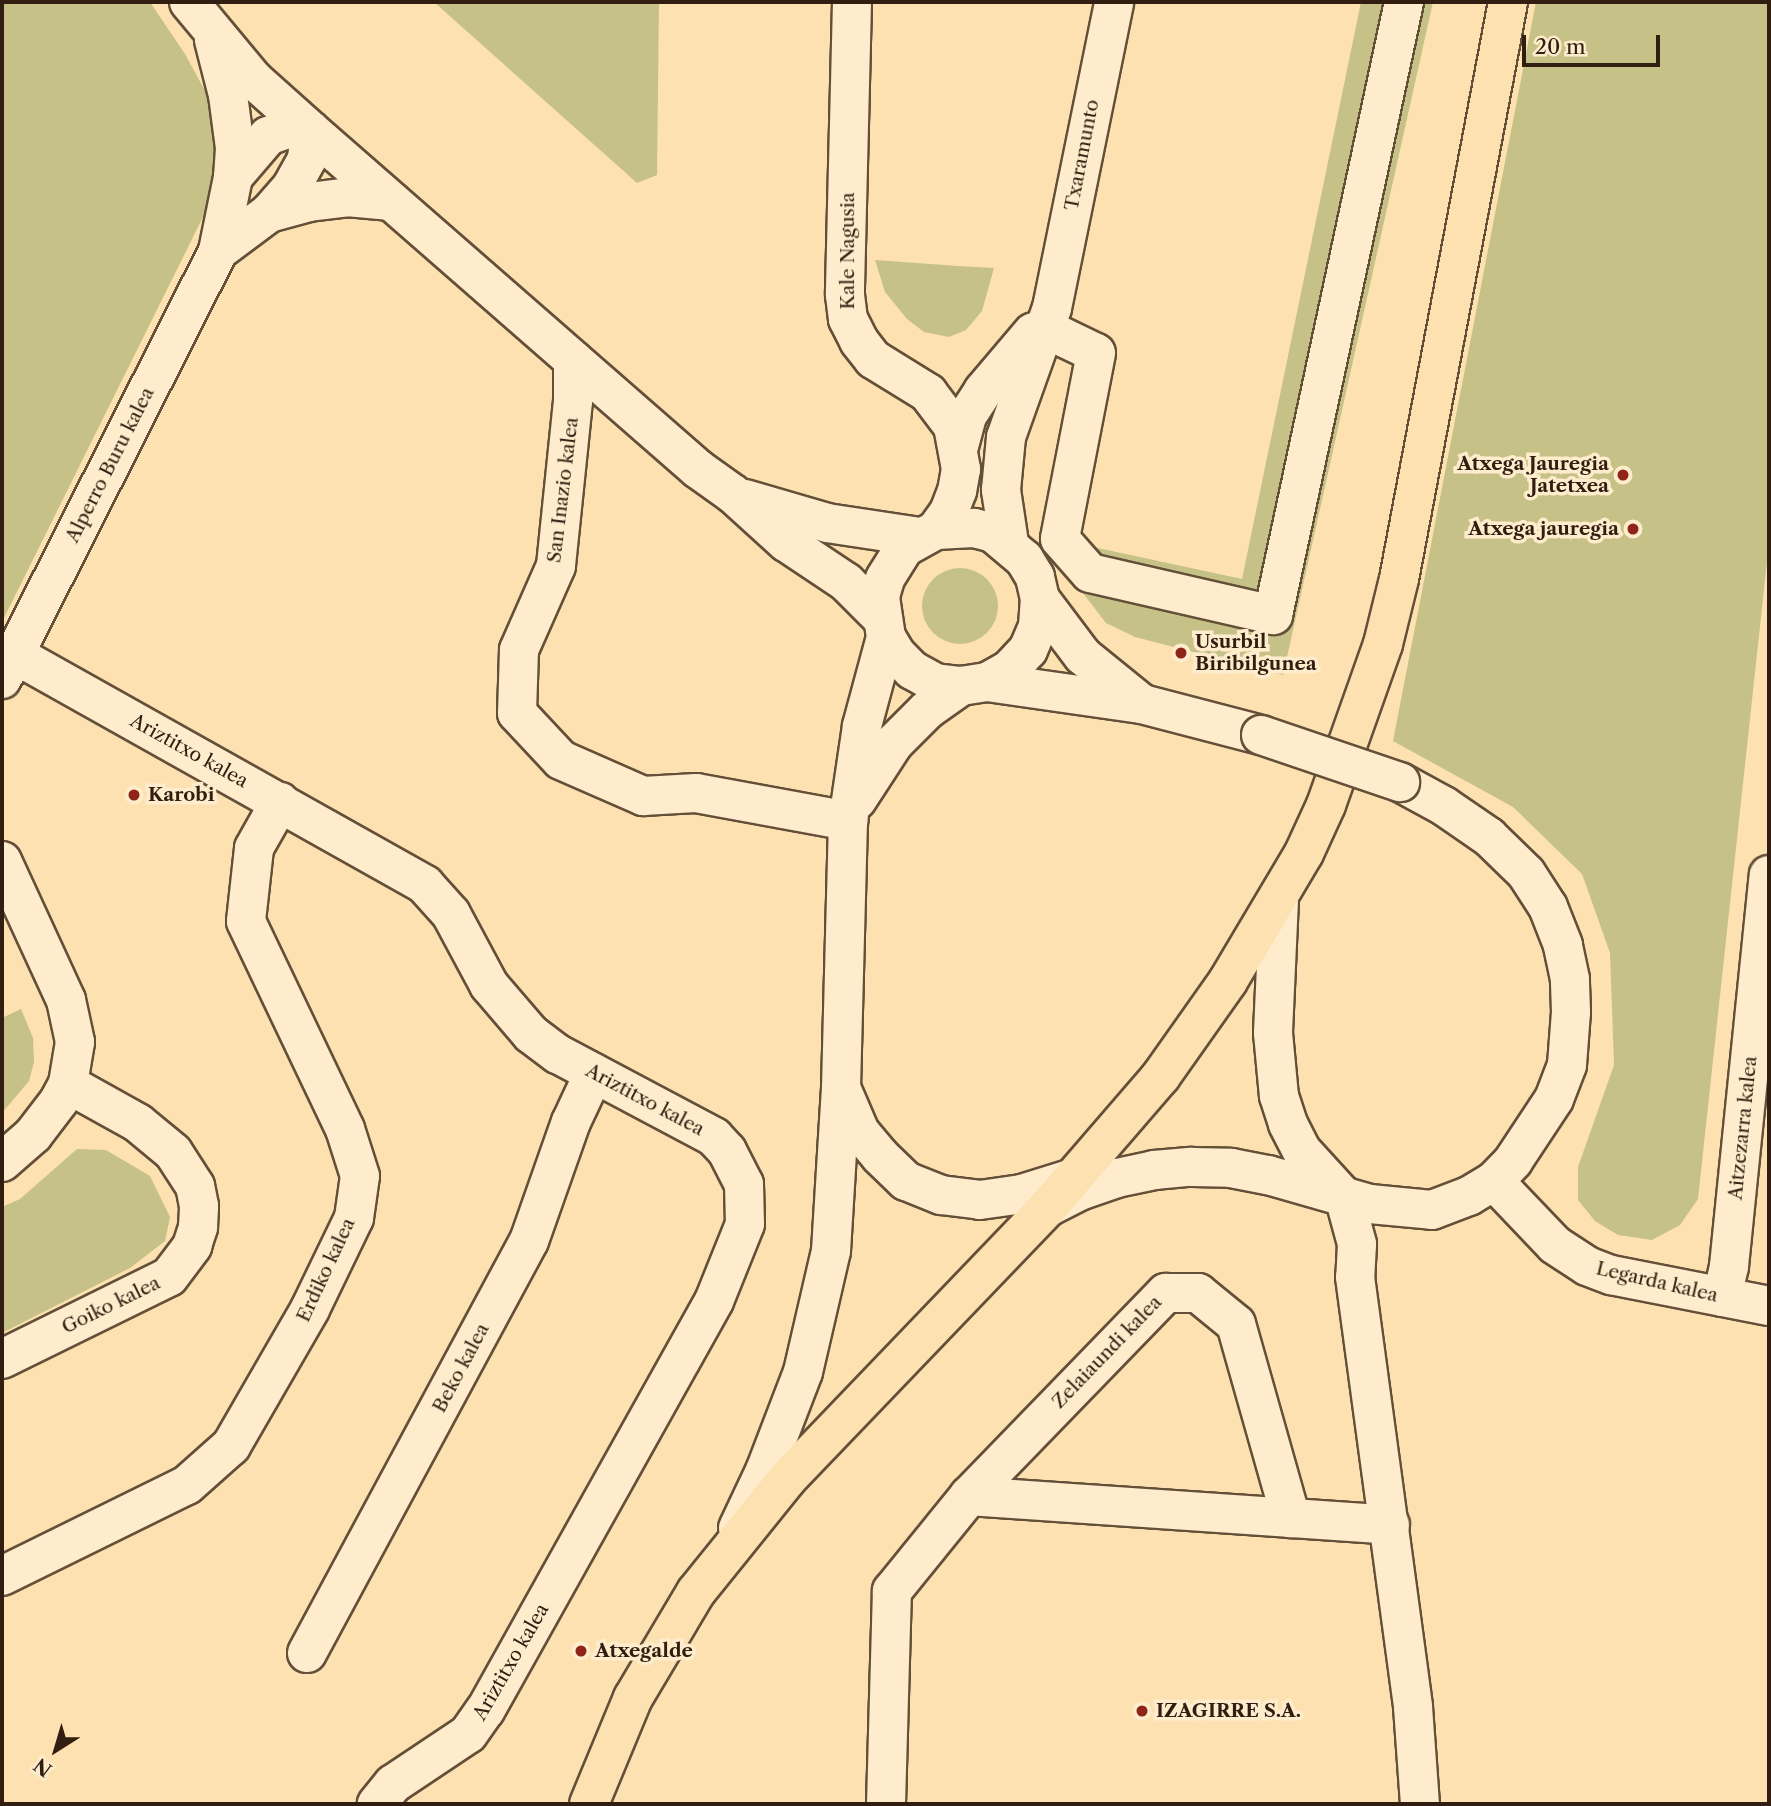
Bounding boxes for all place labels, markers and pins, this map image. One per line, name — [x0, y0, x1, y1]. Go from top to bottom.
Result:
place label: Atxega Jauregia Jatetxea — [1457, 453, 1609, 497]
marker: Atxega Jauregia Jatetxea — [1615, 467, 1631, 483]
place label: Atxega jauregia — [1468, 518, 1619, 540]
marker: Atxega jauregia — [1625, 521, 1641, 537]
place label: Usurbil Biribilgunea — [1195, 631, 1317, 675]
marker: Usurbil Biribilgunea — [1173, 645, 1189, 661]
place label: Karobi — [148, 784, 214, 806]
marker: Karobi — [126, 787, 142, 803]
place label: Atxegalde — [595, 1640, 693, 1662]
marker: Atxegalde — [573, 1643, 589, 1659]
place label: IZAGIRRE S.A. — [1156, 1700, 1301, 1722]
marker: IZAGIRRE S.A. — [1134, 1703, 1150, 1719]

